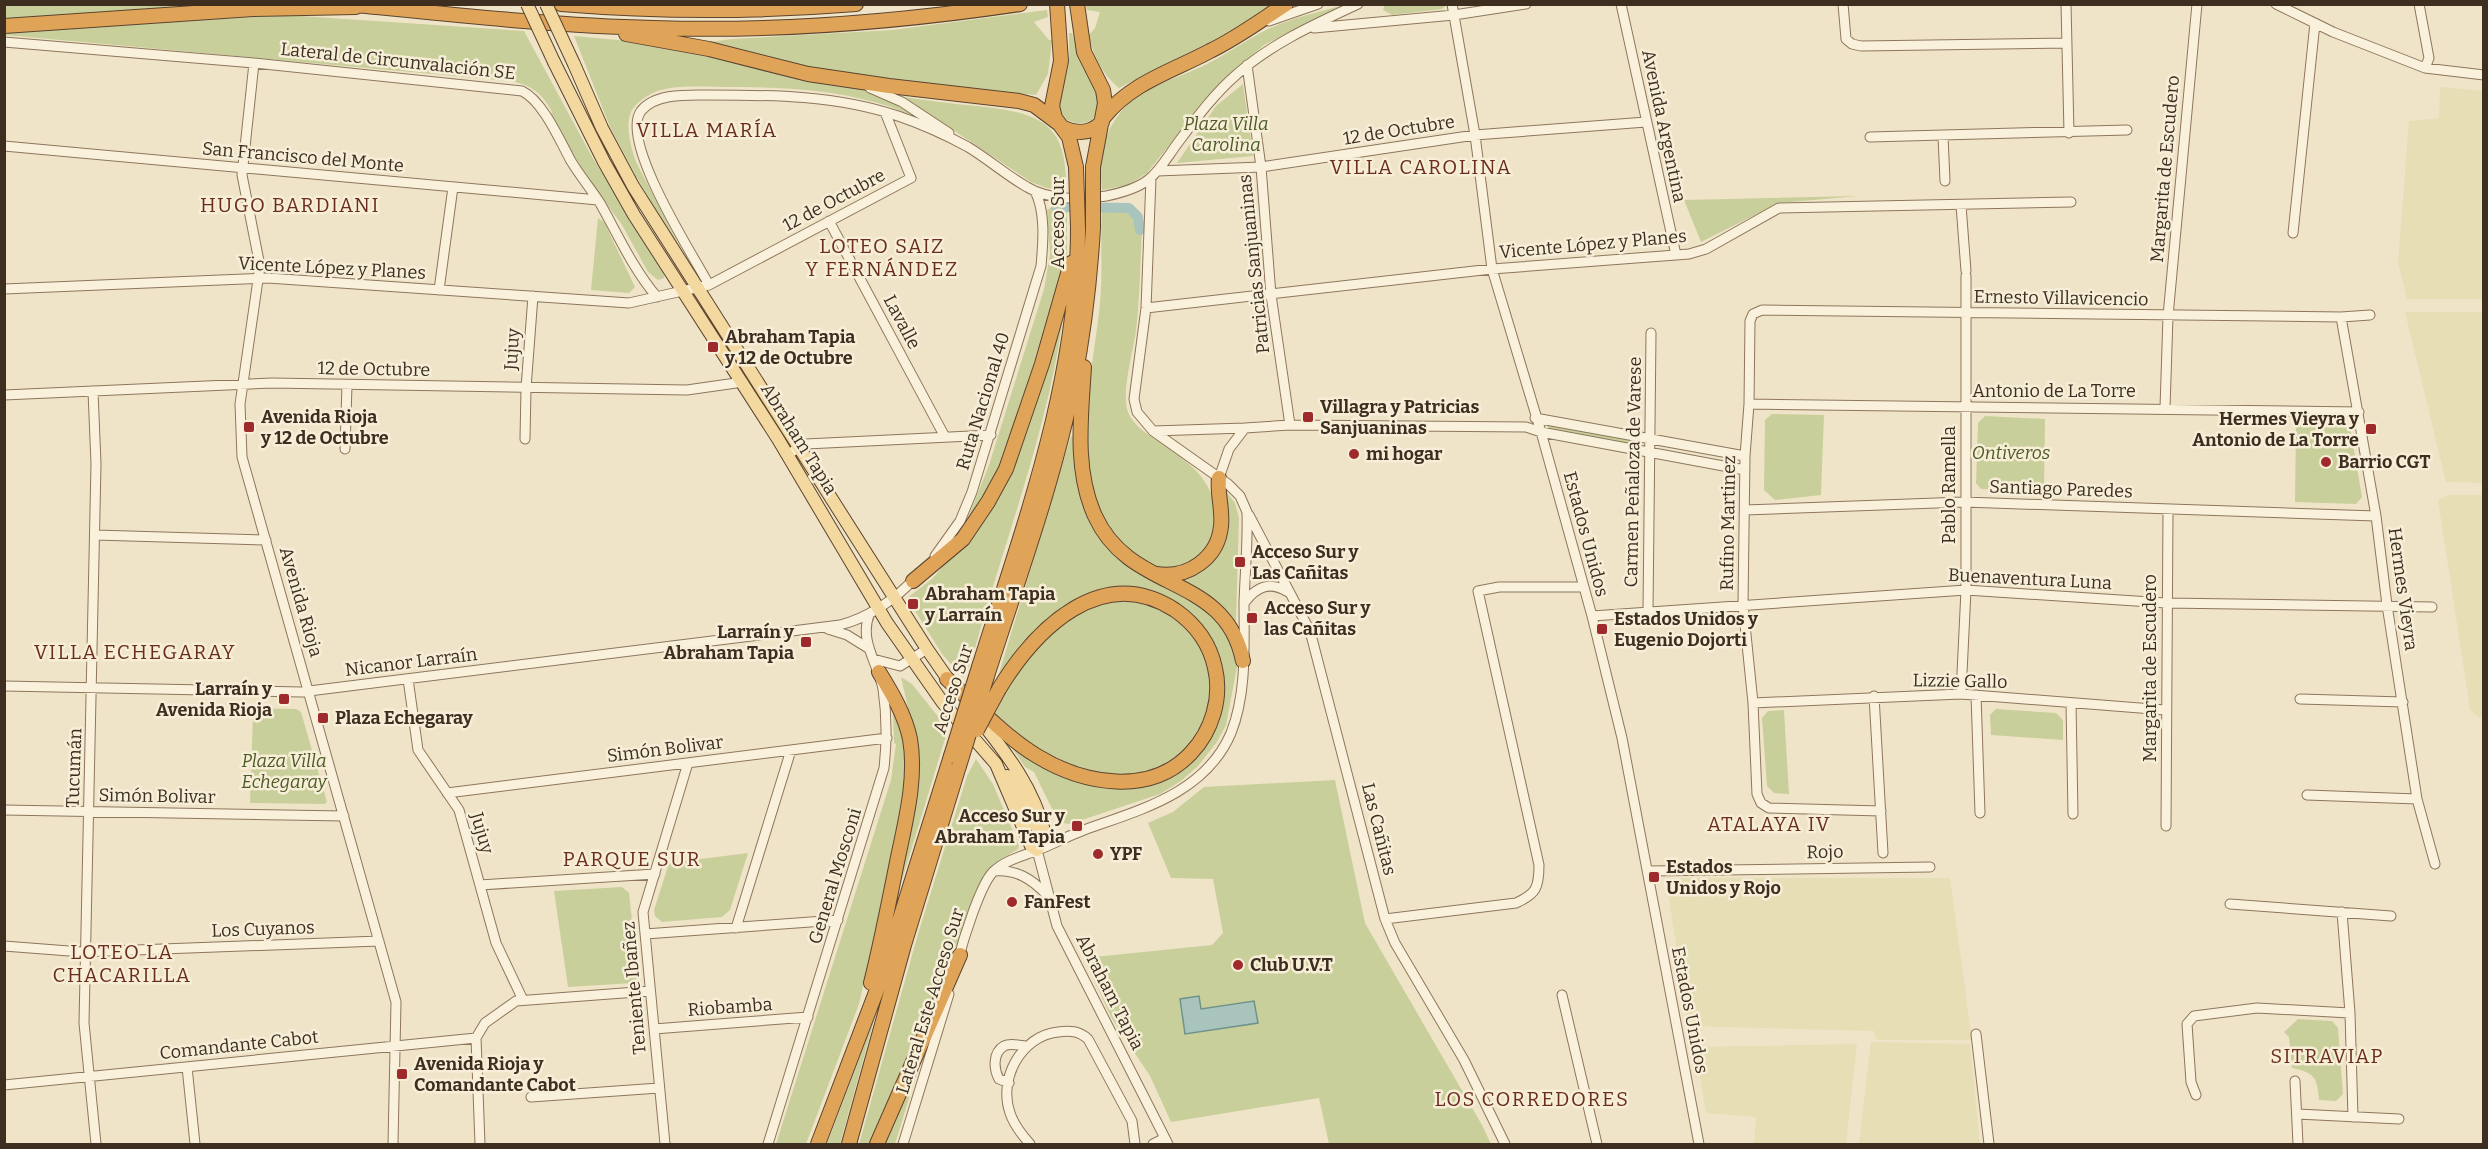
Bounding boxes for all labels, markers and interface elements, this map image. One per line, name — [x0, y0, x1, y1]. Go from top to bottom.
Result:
street label: Lateral de Circunvalación SE — [279, 38, 517, 84]
street label: Avenida Argentina — [1637, 48, 1691, 205]
street label: Margarita de Escudero — [2146, 74, 2184, 264]
street label: 12 de Octubre — [1342, 110, 1456, 150]
park label: Plaza Villa Carolina — [1184, 113, 1268, 156]
district label: VILLA MARÍA — [636, 118, 778, 142]
street label: San Francisco del Monte — [201, 137, 405, 177]
district label: VILLA CAROLINA — [1330, 155, 1512, 179]
street label: 12 de Octubre — [779, 164, 889, 236]
street label: Patricias Sanjuaninas — [1234, 173, 1274, 355]
street label: Acceso Sur — [1047, 177, 1069, 269]
district label: HUGO BARDIANI — [200, 193, 380, 217]
street label: Vicente López y Planes — [1498, 225, 1688, 263]
district label: LOTEO SAIZ Y FERNÁNDEZ — [805, 234, 959, 281]
street label: Vicente López y Planes — [238, 252, 426, 284]
street label: Ernesto Villavicencio — [1973, 285, 2149, 311]
street label: Lavalle — [879, 291, 925, 353]
place label: Abraham Tapia y 12 de Octubre — [724, 326, 855, 369]
street label: Jujuy — [499, 327, 524, 372]
street label: Ruta Nacional 40 — [952, 329, 1014, 473]
marker: Abraham Tapia y 12 de Octubre — [706, 340, 720, 354]
street label: Carmen Peñaloza de Varese — [1620, 356, 1646, 588]
street label: 12 de Octubre — [318, 357, 430, 381]
street label: Abraham Tapia — [756, 379, 842, 499]
street label: Antonio de La Torre — [1972, 380, 2136, 402]
place label: Villagra y Patricias Sanjuaninas — [1320, 396, 1479, 439]
place label: Avenida Rioja y 12 de Octubre — [260, 406, 389, 449]
place label: Hermes Vieyra y Antonio de La Torre — [2192, 408, 2360, 451]
marker: Villagra y Patricias Sanjuaninas — [1301, 410, 1315, 424]
marker: Avenida Rioja y 12 de Octubre — [242, 420, 256, 434]
marker: Hermes Vieyra y Antonio de La Torre — [2364, 422, 2378, 436]
street label: Pablo Ramella — [1938, 426, 1960, 544]
park label: Ontiveros — [1972, 442, 2051, 464]
place label: mi hogar — [1366, 443, 1443, 465]
marker: mi hogar — [1347, 447, 1361, 461]
place label: Barrio CGT — [2338, 451, 2430, 473]
street label: Rufino Martinez — [1716, 455, 1740, 591]
marker: Barrio CGT — [2319, 455, 2333, 469]
street label: Estados Unidos — [1559, 469, 1613, 599]
street label: Santiago Paredes — [1989, 476, 2133, 502]
street label: Hermes Vieyra — [2383, 526, 2423, 652]
place label: Acceso Sur y Las Cañitas — [1252, 541, 1360, 584]
street label: Avenida Rioja — [275, 544, 327, 660]
marker: Acceso Sur y Las Cañitas — [1233, 555, 1247, 569]
street label: Buenaventura Luna — [1948, 564, 2113, 594]
street label: Margarita de Escudero — [2139, 574, 2161, 762]
place label: Abraham Tapia y Larraín — [924, 583, 1055, 626]
marker: Abraham Tapia y Larraín — [906, 597, 920, 611]
place label: Acceso Sur y las Cañitas — [1264, 597, 1372, 640]
place label: Estados Unidos y Eugenio Dojorti — [1614, 608, 1759, 651]
marker: Acceso Sur y las Cañitas — [1245, 611, 1259, 625]
place label: Larraín y Abraham Tapia — [664, 621, 795, 664]
marker: Estados Unidos y Eugenio Dojorti — [1595, 622, 1609, 636]
marker: Larraín y Abraham Tapia — [799, 635, 813, 649]
district label: VILLA ECHEGARAY — [34, 640, 236, 664]
street label: Acceso Sur — [928, 642, 978, 736]
street label: Nicanor Larraín — [344, 643, 479, 681]
street label: Lizzie Gallo — [1912, 669, 2008, 693]
place label: Larraín y Avenida Rioja — [156, 678, 273, 721]
marker: Larraín y Avenida Rioja — [277, 692, 291, 706]
place label: Plaza Echegaray — [335, 707, 474, 729]
marker: Plaza Echegaray — [316, 711, 330, 725]
street label: Tucumán — [62, 727, 86, 808]
street label: Simón Bolivar — [606, 731, 724, 767]
park label: Plaza Villa Echegaray — [241, 750, 328, 793]
street label: Las Cañitas — [1357, 781, 1401, 877]
street label: Simón Bolivar — [98, 784, 216, 808]
street label: General Mosconi — [804, 805, 866, 947]
place label: Acceso Sur y Abraham Tapia — [935, 805, 1066, 848]
street label: Jujuy — [465, 809, 499, 857]
district label: ATALAYA IV — [1707, 812, 1831, 836]
marker: Acceso Sur y Abraham Tapia — [1070, 819, 1084, 833]
street label: Rojo — [1806, 841, 1844, 863]
place label: YPF — [1110, 843, 1142, 865]
district label: PARQUE SUR — [563, 847, 701, 871]
marker: YPF — [1091, 847, 1105, 861]
place label: Estados Unidos y Rojo — [1666, 856, 1781, 899]
marker: Estados Unidos y Rojo — [1647, 870, 1661, 884]
place label: FanFest — [1024, 891, 1091, 913]
marker: FanFest — [1005, 895, 1019, 909]
street label: Lateral Este Acceso Sur — [891, 905, 969, 1097]
street label: Los Cuyanos — [211, 916, 315, 942]
street label: Teniente Ibañez — [617, 920, 651, 1056]
street label: Abraham Tapia — [1071, 930, 1149, 1054]
district label: LOTEO LA CHACARILLA — [53, 940, 191, 987]
street label: Estados Unidos — [1667, 945, 1713, 1075]
place label: Club U.V.T — [1250, 954, 1333, 976]
marker: Club U.V.T — [1231, 958, 1245, 972]
street label: Riobamba — [687, 993, 773, 1021]
street label: Comandante Cabot — [158, 1026, 320, 1064]
district label: SITRAVIAP — [2270, 1044, 2384, 1068]
place label: Avenida Rioja y Comandante Cabot — [414, 1053, 576, 1096]
marker: Avenida Rioja y Comandante Cabot — [395, 1067, 409, 1081]
district label: LOS CORREDORES — [1435, 1087, 1629, 1111]

